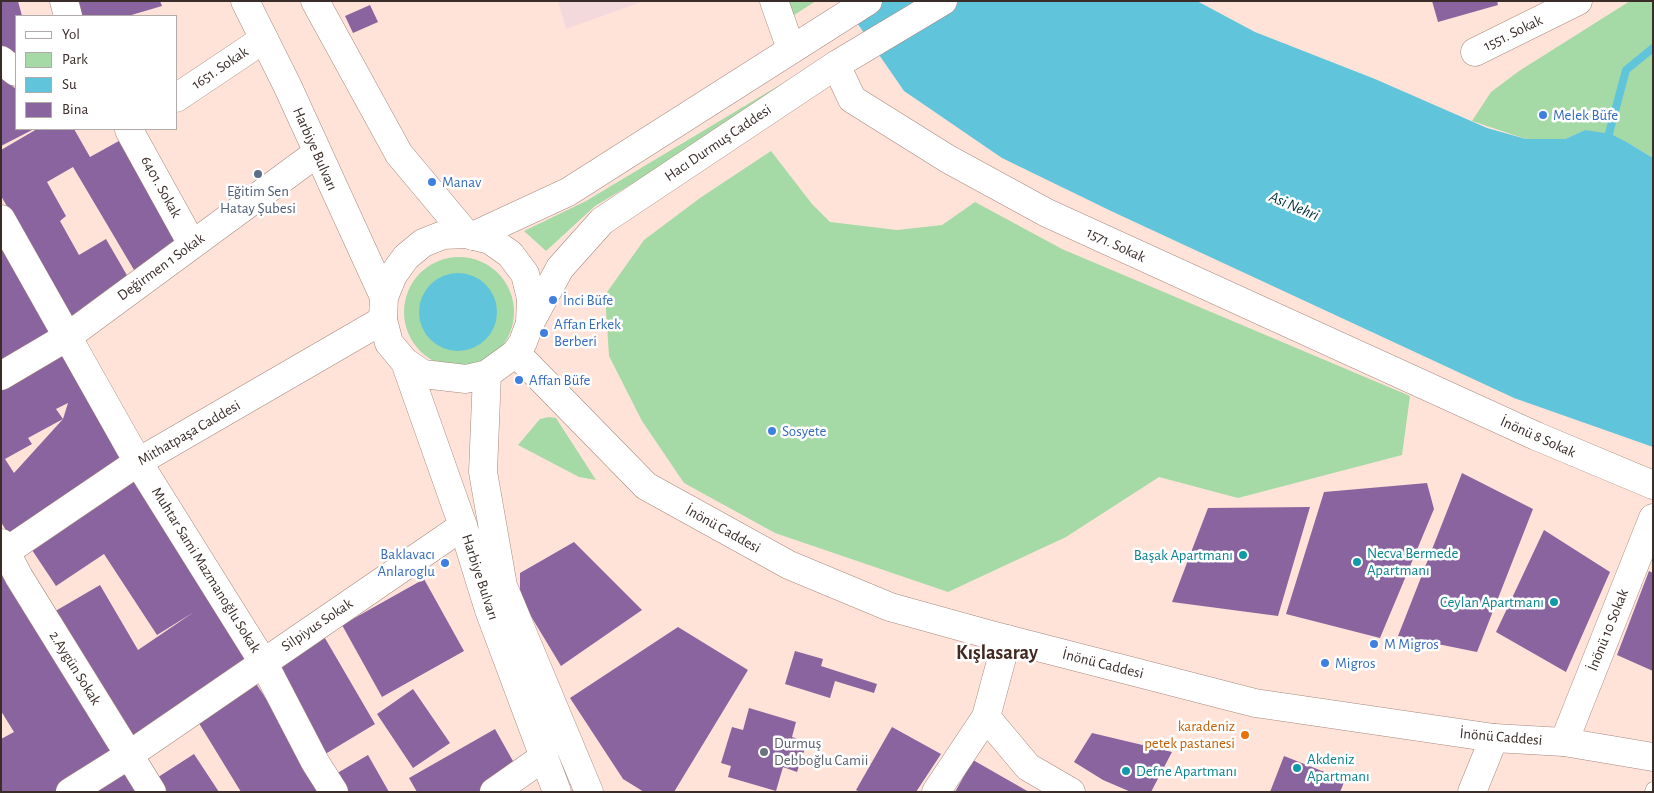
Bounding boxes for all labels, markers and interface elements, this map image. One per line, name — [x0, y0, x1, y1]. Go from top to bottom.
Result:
street label: 1551. Sokak — [1481, 11, 1545, 55]
legend — [15, 15, 178, 130]
text: Yol — [62, 27, 80, 42]
street label: 1651. Sokak — [188, 43, 252, 93]
text: Park — [62, 52, 88, 67]
text: Su — [62, 77, 77, 92]
street label: Hacı Durmuş Caddesi — [661, 101, 775, 185]
text: Bina — [62, 102, 88, 117]
street label: Harbiye Bulvarı — [289, 105, 341, 193]
place label: Melek Büfe — [1553, 106, 1618, 124]
marker: Melek Büfe — [1537, 109, 1549, 121]
street label: 6401. Sokak — [137, 153, 185, 221]
marker: Eğitim Sen Hatay Şubesi — [252, 168, 264, 180]
place label: Manav — [442, 173, 481, 191]
marker: Manav — [426, 176, 438, 188]
place label: Eğitim Sen Hatay Şubesi — [220, 182, 296, 217]
water label: Asi Nehri — [1266, 187, 1322, 225]
street label: 1571. Sokak — [1084, 223, 1148, 267]
street label: Değirmen 1 Sokak — [114, 229, 208, 305]
place label: İnci Büfe — [563, 291, 613, 309]
marker: İnci Büfe — [547, 294, 559, 306]
place label: Affan Erkek Berberi — [554, 315, 621, 350]
marker: Affan Erkek Berberi — [538, 327, 550, 339]
place label: Affan Büfe — [529, 371, 590, 389]
marker: Affan Büfe — [513, 374, 525, 386]
street label: Mithatpaşa Caddesi — [134, 396, 244, 470]
street label: İnönü 8 Sokak — [1497, 412, 1579, 462]
place label: Sosyete — [782, 422, 826, 440]
marker: Sosyete — [766, 425, 778, 437]
street label: Muhtar Sami Mazmanoğlu Sokak — [148, 484, 264, 656]
street label: İnönü Caddesi — [682, 501, 764, 557]
street label: Harbiye Bulvarı — [458, 532, 502, 622]
place label: Necva Bermede Apartmanı — [1367, 544, 1458, 579]
place label: Baklavacı Anlaroglu — [377, 545, 435, 580]
place label: Başak Apartmanı — [1134, 546, 1233, 564]
marker: Başak Apartmanı — [1237, 549, 1249, 561]
marker: Necva Bermede Apartmanı — [1351, 556, 1363, 568]
marker: Baklavacı Anlaroglu — [439, 557, 451, 569]
street label: İnönü 10 Sokak — [1583, 586, 1633, 674]
place label: Ceylan Apartmanı — [1440, 593, 1544, 611]
street label: Silpiyus Sokak — [278, 595, 356, 655]
marker: Ceylan Apartmanı — [1548, 596, 1560, 608]
street label: 2.Aygün Sokak — [45, 628, 105, 708]
place label: M Migros — [1384, 635, 1439, 653]
marker: M Migros — [1368, 638, 1380, 650]
district label: Kışlasaray — [956, 641, 1038, 665]
street label: İnönü Caddesi — [1061, 645, 1145, 683]
place label: Migros — [1335, 654, 1376, 672]
marker: Migros — [1319, 657, 1331, 669]
place label: karadeniz petek pastanesi — [1144, 717, 1235, 752]
street label: İnönü Caddesi — [1459, 724, 1543, 750]
marker: karadeniz petek pastanesi — [1239, 729, 1251, 741]
place label: Durmuş Debboğlu Camii — [774, 734, 868, 769]
marker: Durmuş Debboğlu Camii — [758, 746, 770, 758]
place label: Akdeniz Apartmanı — [1307, 750, 1370, 785]
place label: Defne Apartmanı — [1136, 762, 1237, 780]
marker: Akdeniz Apartmanı — [1291, 762, 1303, 774]
marker: Defne Apartmanı — [1120, 765, 1132, 777]

